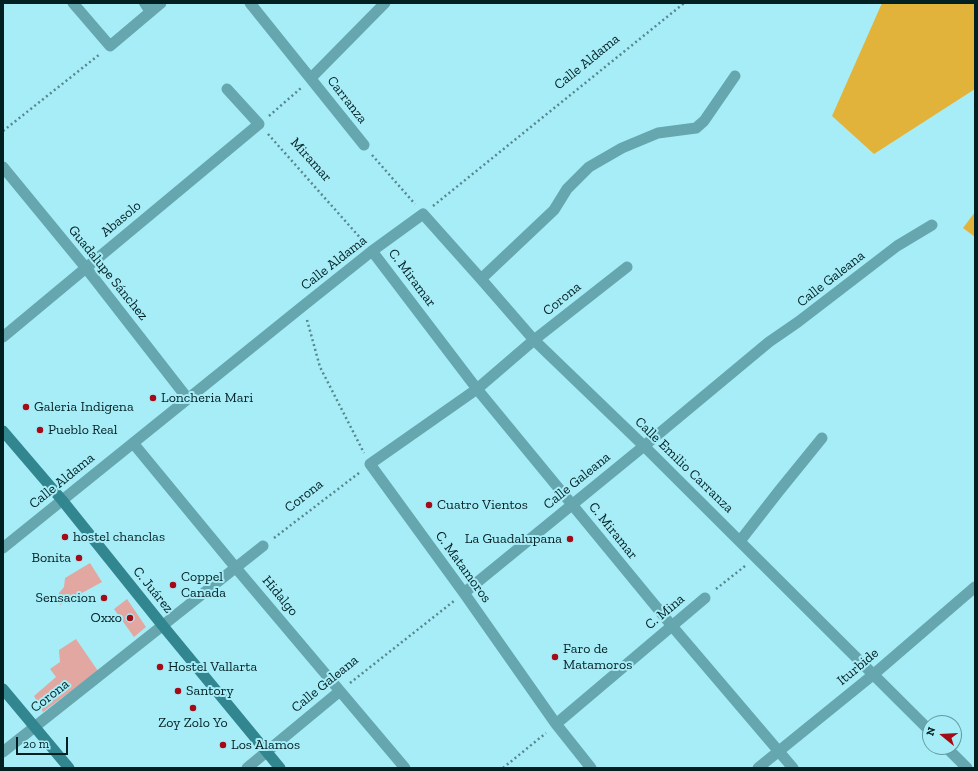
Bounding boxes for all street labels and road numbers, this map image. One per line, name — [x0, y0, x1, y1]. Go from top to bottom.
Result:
street label: Calle Aldama — [551, 31, 623, 93]
street label: Carranza — [323, 73, 371, 127]
street label: Miramar — [287, 134, 335, 186]
street label: Abasolo — [97, 197, 145, 241]
street label: Guadalupe Sánchez — [65, 222, 151, 324]
street label: Calle Aldama — [298, 232, 370, 294]
street label: C. Miramar — [385, 245, 439, 311]
street label: Calle Galeana — [794, 247, 868, 311]
street label: Corona — [540, 279, 584, 319]
street label: Calle Emilio Carranza — [631, 414, 737, 516]
street label: Calle Galeana — [540, 449, 614, 513]
street label: Calle Aldama — [26, 450, 98, 512]
street label: Corona — [281, 476, 327, 516]
street label: C. Miramar — [585, 499, 641, 563]
street label: C. Matamoros — [431, 528, 495, 606]
street label: C. Juárez — [129, 563, 177, 617]
street label: Hidalgo — [258, 572, 302, 620]
street label: C. Mina — [642, 591, 688, 633]
street label: Iturbide — [834, 645, 882, 689]
street label: Calle Galeana — [288, 652, 362, 716]
street label: Corona — [27, 676, 73, 716]

